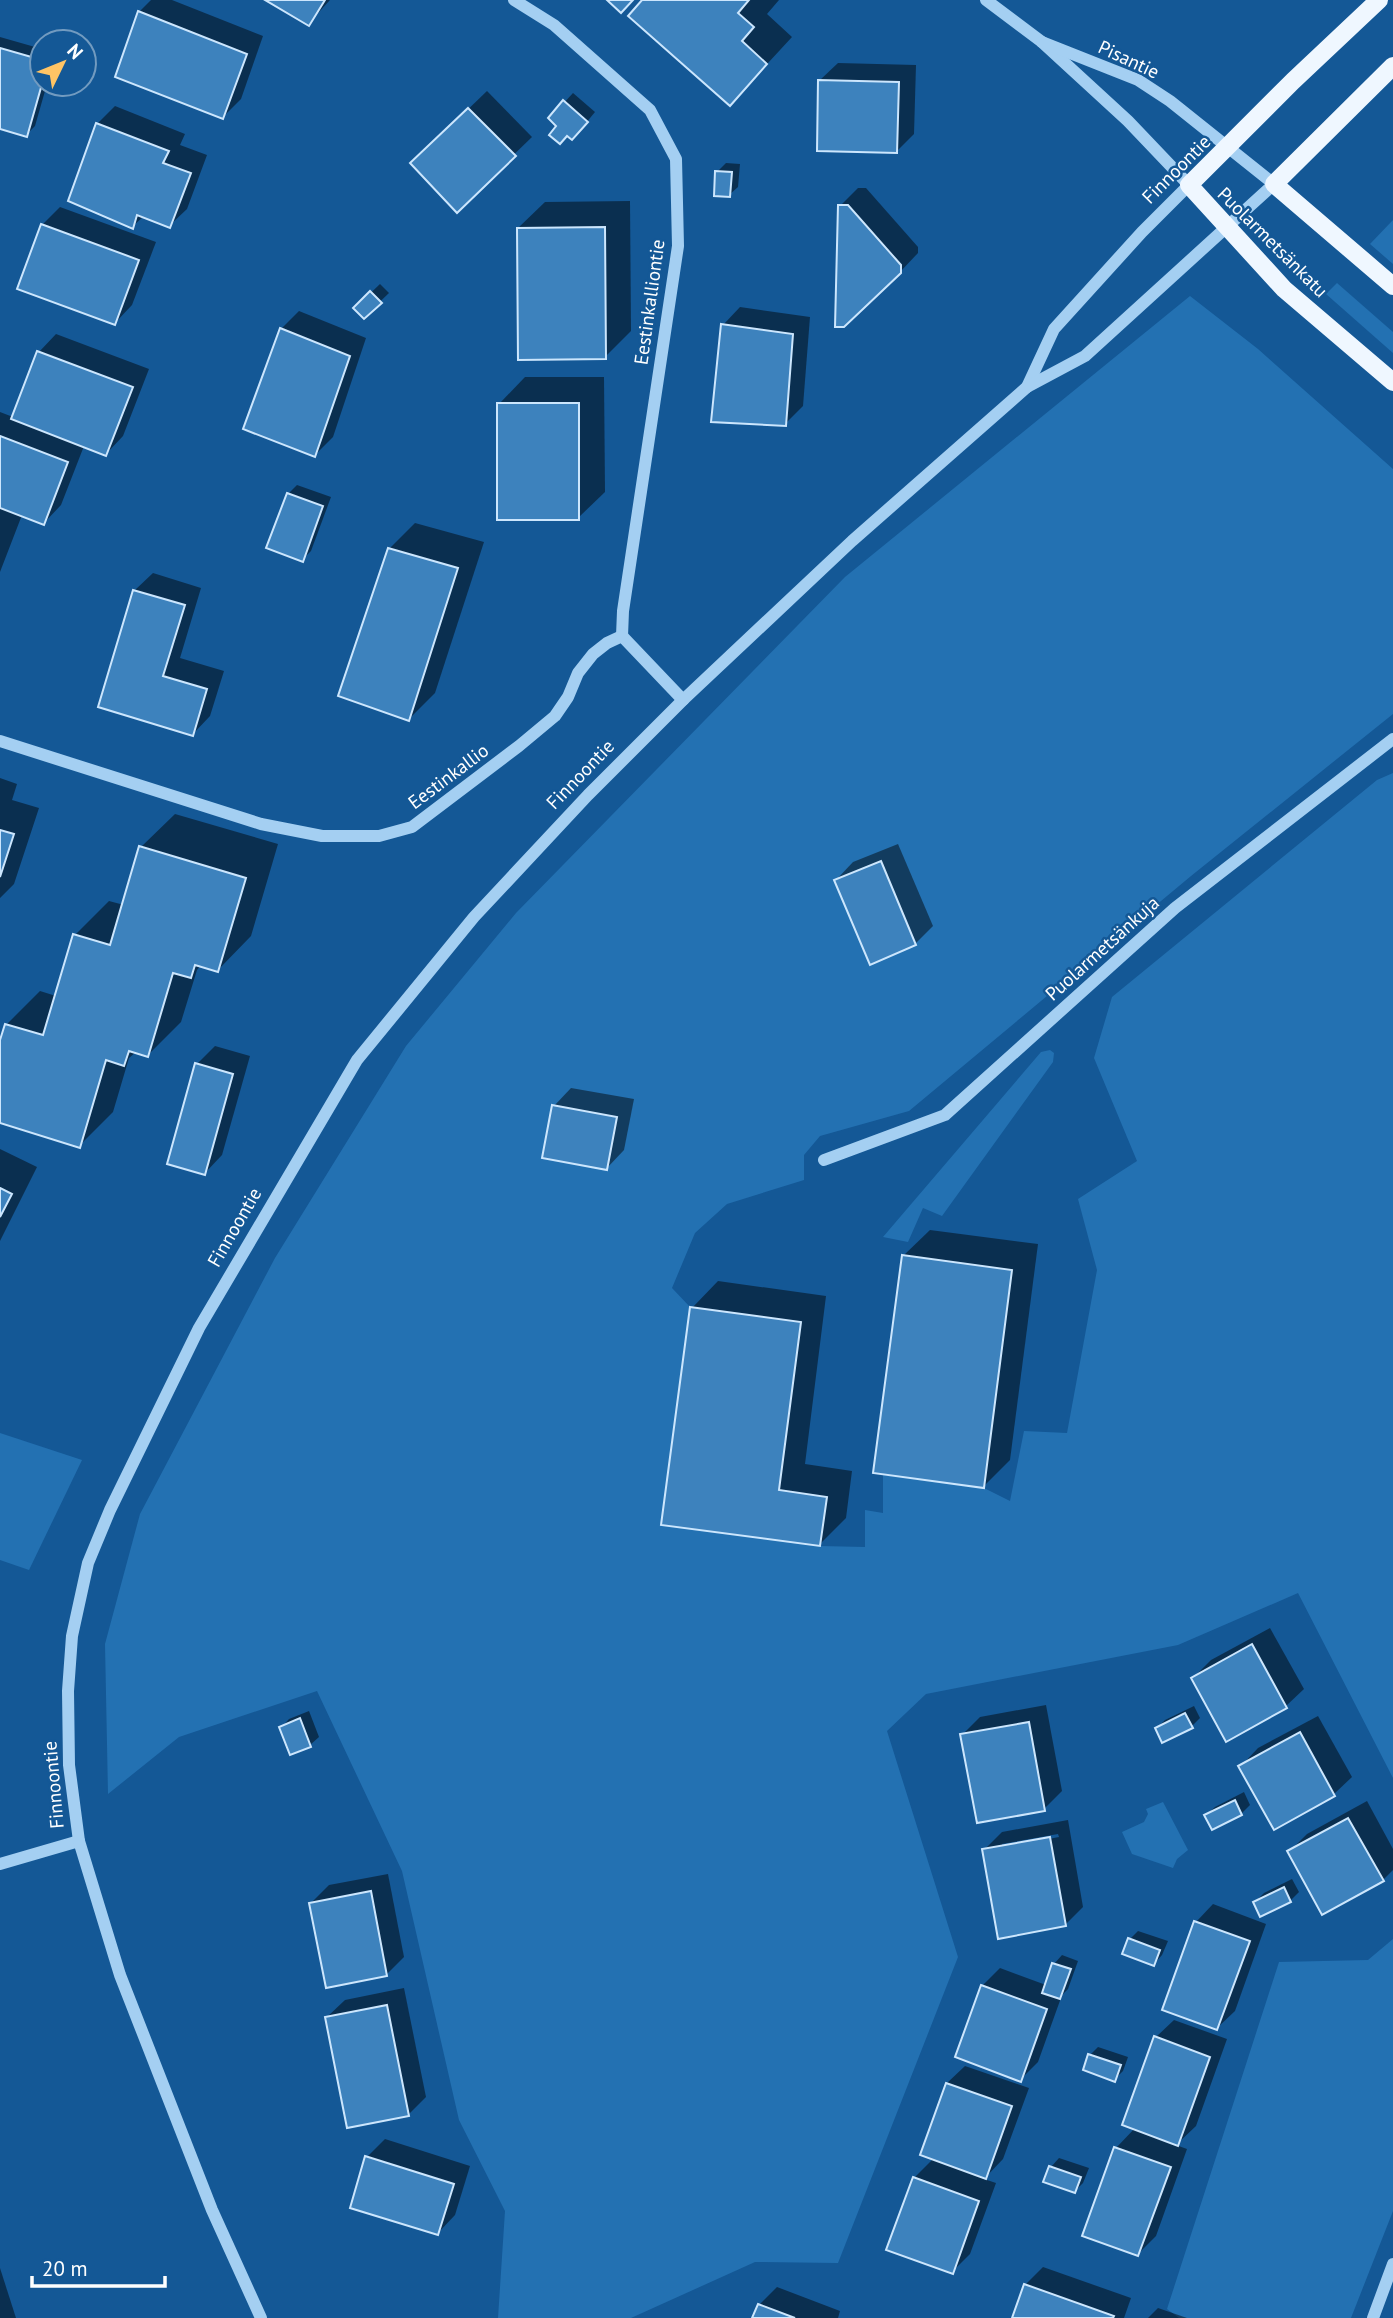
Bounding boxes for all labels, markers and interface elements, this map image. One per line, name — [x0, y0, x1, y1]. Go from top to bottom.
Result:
north arrow — [28, 28, 98, 98]
street label: Pisantie — [1095, 34, 1163, 84]
text: N — [62, 39, 88, 64]
street label: Finnoontie — [1137, 130, 1215, 208]
street label: Puolarmetsänkatu — [1213, 182, 1333, 302]
street label: Eestinkalliontie — [628, 238, 670, 366]
street label: Finnoontie — [541, 734, 619, 814]
street label: Eestinkallio — [403, 738, 493, 814]
street label: Puolarmetsänkuja — [1040, 891, 1164, 1005]
street label: Finnoontie — [202, 1183, 266, 1271]
street label: Finnoontie — [37, 1740, 69, 1830]
scale bar — [32, 2244, 164, 2288]
text: 20 m — [42, 2255, 88, 2282]

